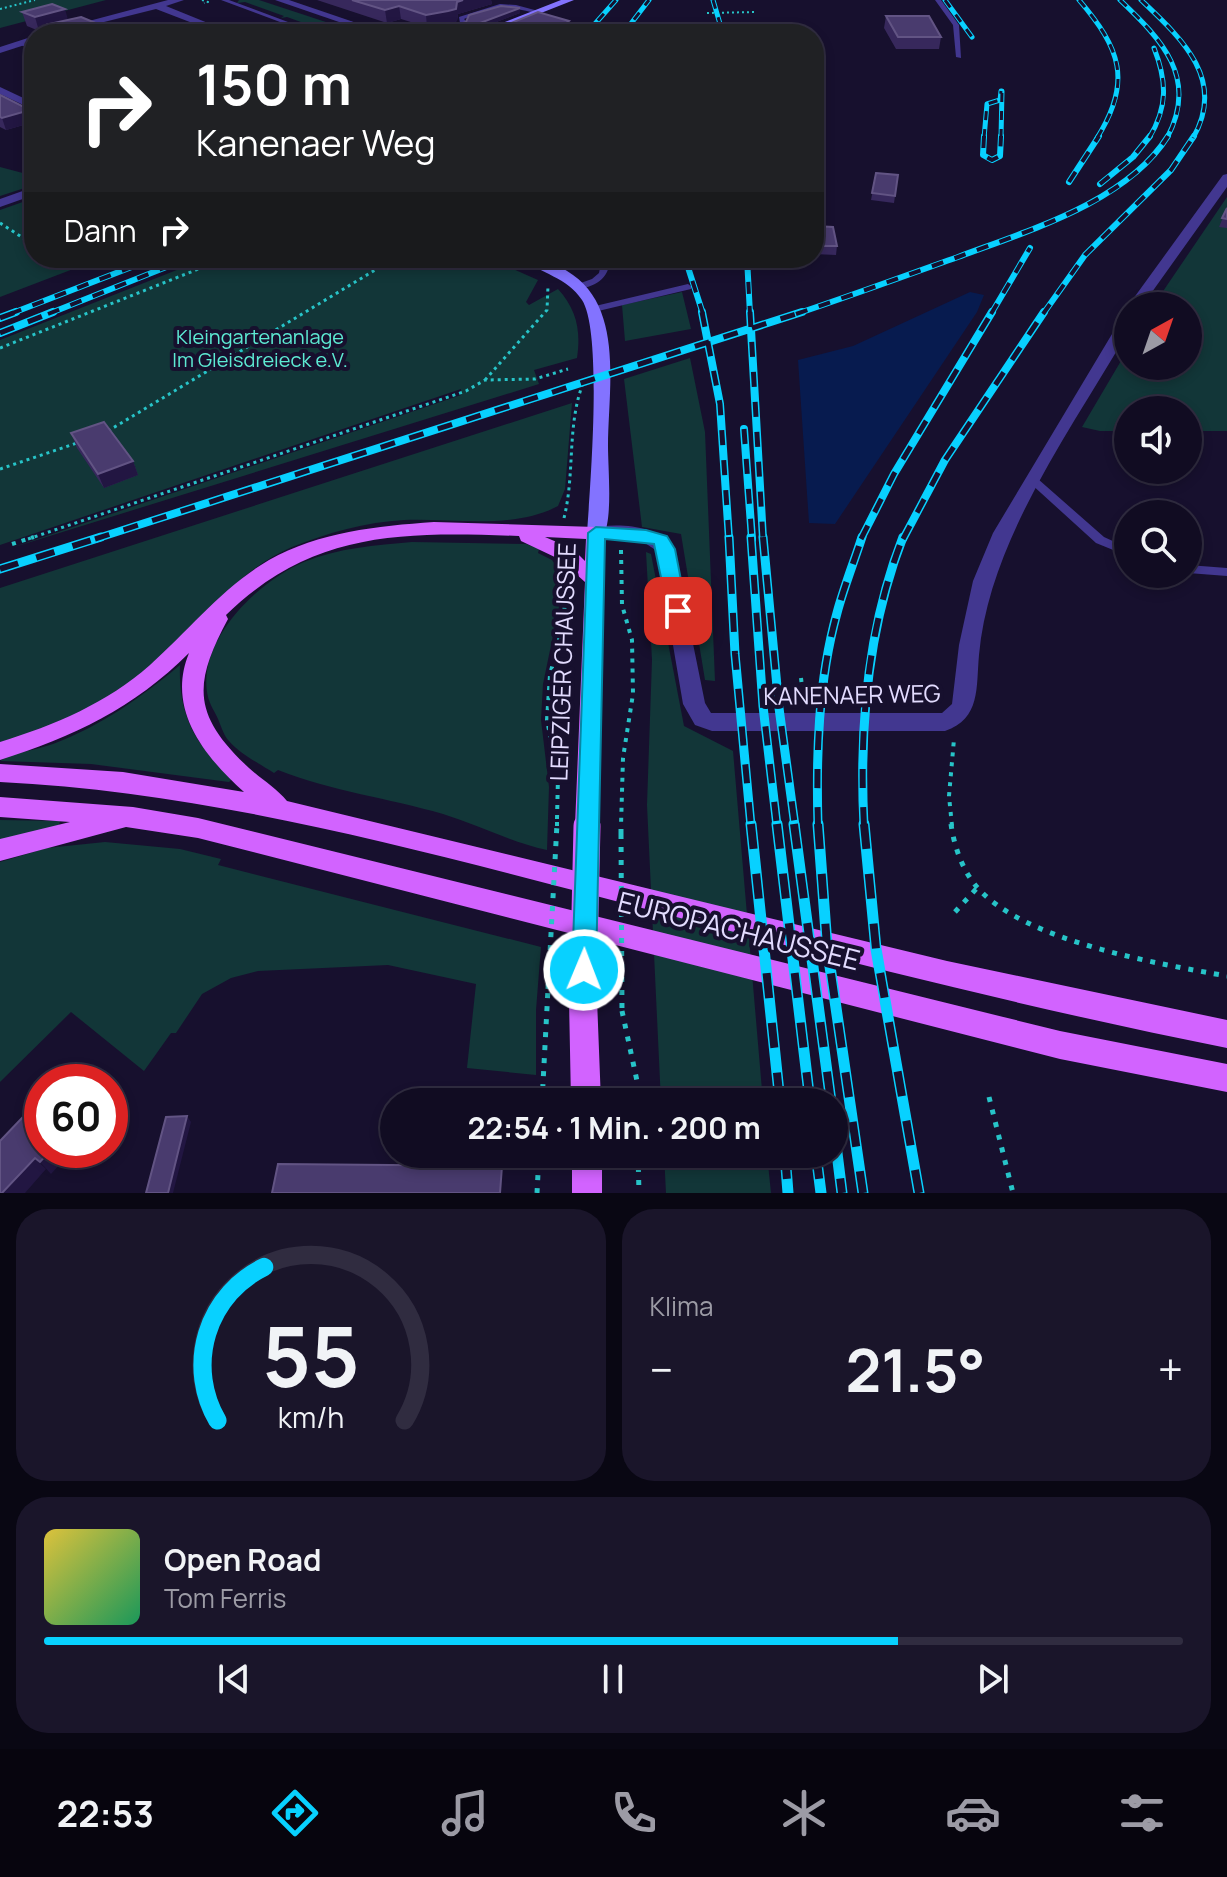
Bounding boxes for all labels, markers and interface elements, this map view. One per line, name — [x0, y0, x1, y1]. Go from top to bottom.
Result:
text: 150 m — [196, 45, 352, 122]
icon: right — [64, 56, 168, 160]
text: Kanenaer Weg — [196, 118, 436, 167]
icon: right — [152, 208, 196, 252]
text: Dann — [64, 210, 136, 251]
north arrow — [1114, 292, 1202, 380]
map controls — [1114, 292, 1202, 588]
park label: Kleingartenanlage Im Gleisdreieck e.V. — [172, 323, 348, 373]
button: sound — [1114, 396, 1202, 484]
button: search — [1114, 500, 1202, 588]
street label: LEIPZIGER CHAUSSEE — [541, 542, 583, 782]
pin — [644, 577, 712, 645]
icon: arrive — [656, 589, 700, 633]
street label: KANENAER WEG — [763, 676, 941, 712]
street label: EUROPACHAUSSEE — [614, 882, 864, 978]
position arrow — [542, 928, 626, 1012]
speed limit sign: 60 — [24, 1064, 128, 1168]
text: 22:54 · 1 Min. · 200 m — [467, 1107, 761, 1148]
text: Klima — [650, 1288, 714, 1324]
text: 55 — [262, 1298, 360, 1412]
text: 21.5° — [845, 1328, 985, 1410]
text: − — [650, 1339, 673, 1399]
text: + — [1158, 1339, 1183, 1399]
text: km/h — [278, 1398, 344, 1437]
text: Open Road — [164, 1539, 321, 1580]
text: Tom Ferris — [164, 1580, 286, 1616]
icon: previous — [212, 1657, 256, 1701]
icon: pause — [591, 1657, 635, 1701]
icon: next — [971, 1657, 1015, 1701]
icon: directions — [267, 1785, 323, 1841]
icon: music — [437, 1785, 493, 1841]
icon: phone — [606, 1785, 662, 1841]
icon: climate — [776, 1785, 832, 1841]
icon: car — [945, 1785, 1001, 1841]
icon: filters — [1114, 1785, 1170, 1841]
text: 22:53 — [57, 1789, 154, 1838]

